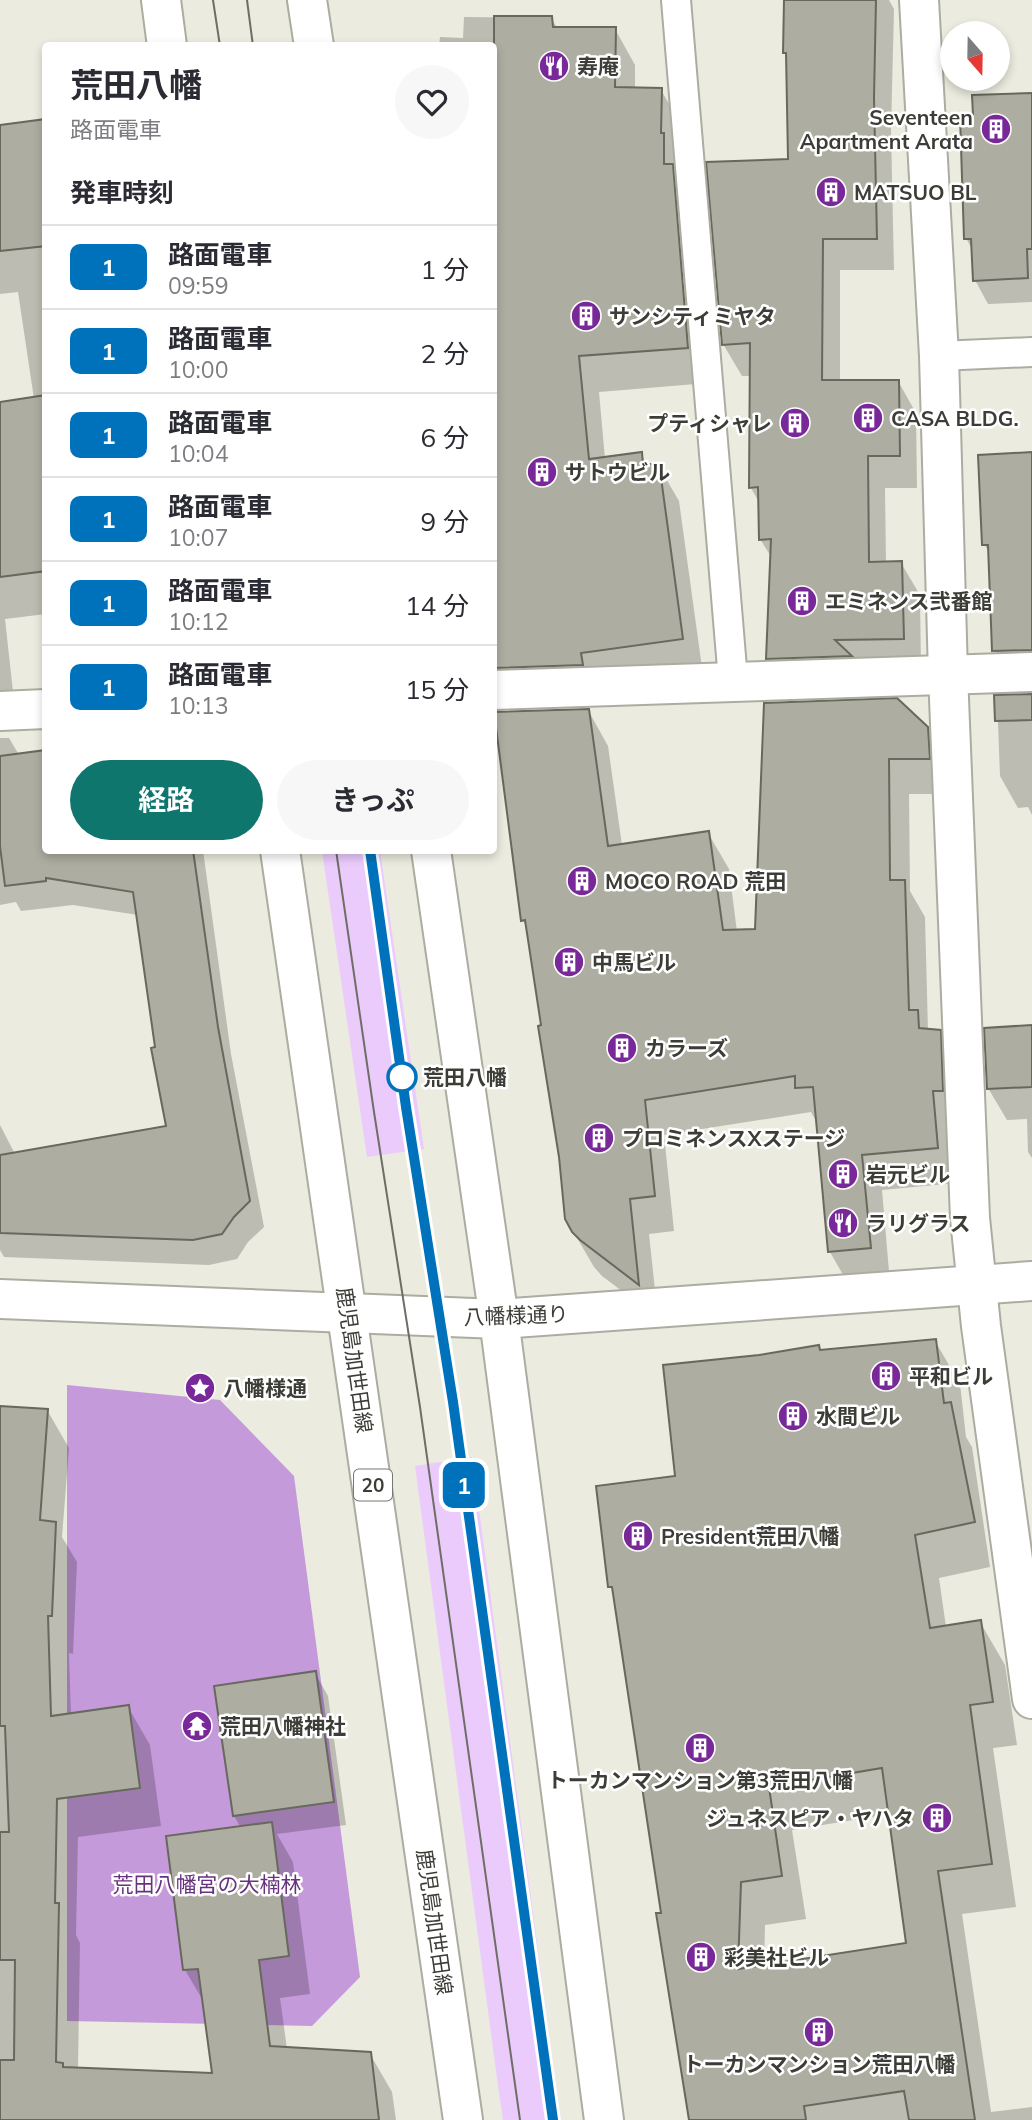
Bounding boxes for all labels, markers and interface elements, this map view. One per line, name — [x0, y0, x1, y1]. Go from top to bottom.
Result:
north arrow — [940, 21, 1010, 91]
map controls — [940, 21, 1010, 91]
restaurant icon: 寿庵 — [537, 49, 571, 83]
place label: 寿庵 — [577, 53, 619, 79]
text: 荒田八幡 — [70, 64, 202, 105]
button: heart — [395, 65, 469, 139]
place label: Seventeen Apartment Arata — [800, 104, 973, 154]
building icon: Seventeen Apartment Arata — [979, 112, 1013, 146]
text: 路面電車 — [70, 115, 162, 144]
building icon: MATSUO BL — [814, 175, 848, 209]
text: 発車時刻 — [70, 176, 174, 209]
place label: MATSUO BL — [854, 179, 977, 205]
text: 路面電車 — [168, 238, 272, 271]
text: 1 — [101, 252, 116, 282]
text: 1 分 — [421, 253, 469, 286]
text: 09:59 — [168, 271, 228, 300]
building icon: サンシティミヤタ — [569, 299, 603, 333]
place label: サンシティミヤタ — [609, 303, 776, 329]
text: 路面電車 — [168, 322, 272, 355]
text: 1 — [101, 336, 116, 366]
text: 2 分 — [421, 337, 469, 370]
text: 10:00 — [168, 355, 228, 384]
building icon: CASA BLDG. — [851, 401, 885, 435]
place label: CASA BLDG. — [891, 405, 1019, 431]
text: 路面電車 — [168, 406, 272, 439]
building icon: プティシャレ — [778, 406, 812, 440]
place label: プティシャレ — [647, 410, 772, 436]
text: 1 — [101, 420, 116, 450]
text: 6 分 — [421, 421, 469, 454]
text: 10:04 — [168, 439, 228, 468]
building icon: サトウビル — [525, 455, 559, 489]
place label: サトウビル — [565, 459, 670, 485]
text: 路面電車 — [168, 490, 272, 523]
text: 1 — [101, 504, 116, 534]
text: 9 分 — [421, 505, 469, 538]
text: 10:07 — [168, 523, 228, 552]
text: 路面電車 — [168, 574, 272, 607]
building icon: エミネンス弐番館 — [785, 584, 819, 618]
text: 1 — [101, 588, 116, 618]
place label: エミネンス弐番館 — [825, 588, 993, 614]
text: 14 分 — [405, 589, 469, 622]
text: 10:12 — [168, 607, 228, 636]
text: 路面電車 — [168, 658, 272, 691]
text: 1 — [101, 672, 116, 702]
text: 15 分 — [405, 673, 469, 706]
text: 10:13 — [168, 691, 228, 720]
button: 経路 — [70, 760, 263, 840]
button: きっぷ — [277, 760, 469, 840]
building icon: MOCO ROAD 荒田 — [565, 864, 599, 898]
place label: MOCO ROAD 荒田 — [605, 868, 786, 894]
building icon: 中馬ビル — [552, 945, 586, 979]
place label: 中馬ビル — [592, 949, 676, 975]
building icon: カラーズ — [605, 1031, 639, 1065]
place label: カラーズ — [645, 1035, 728, 1061]
marker: 荒田八幡 — [387, 1062, 417, 1092]
place label: 荒田八幡 — [423, 1064, 507, 1090]
building icon: プロミネンスXステージ — [582, 1121, 616, 1155]
place label: プロミネンスXステージ — [622, 1125, 845, 1151]
building icon: 岩元ビル — [826, 1157, 860, 1191]
place label: 岩元ビル — [866, 1161, 950, 1187]
restaurant icon: ラリグラス — [826, 1206, 860, 1240]
place label: ラリグラス — [866, 1210, 971, 1236]
street label: 鹿児島加世田線 — [332, 1285, 378, 1435]
street label: 八幡様通り — [463, 1300, 569, 1330]
building icon: 平和ビル — [869, 1359, 903, 1393]
place label: 平和ビル — [909, 1363, 993, 1389]
place icon: 八幡様通 — [183, 1371, 217, 1405]
place label: 八幡様通 — [223, 1375, 307, 1401]
building icon: 水間ビル — [776, 1399, 810, 1433]
place label: 水間ビル — [816, 1403, 900, 1429]
line badge: 1 — [441, 1462, 487, 1508]
road number: 20 — [354, 1470, 392, 1500]
text: 1 — [457, 1470, 471, 1500]
building icon: President荒田八幡 — [621, 1519, 655, 1553]
place label: President荒田八幡 — [661, 1523, 840, 1549]
temple icon: 荒田八幡神社 — [180, 1709, 214, 1743]
place label: 荒田八幡神社 — [220, 1713, 346, 1739]
building icon: トーカンマンション第3荒田八幡 — [683, 1731, 717, 1765]
place label: トーカンマンション第3荒田八幡 — [547, 1767, 853, 1793]
building icon: ジュネスピア・ヤハタ — [920, 1801, 954, 1835]
place label: ジュネスピア・ヤハタ — [706, 1805, 914, 1831]
street label: 鹿児島加世田線 — [412, 1847, 458, 1997]
park label: 荒田八幡宮の大楠林 — [113, 1871, 302, 1897]
building icon: 彩美社ビル — [684, 1940, 718, 1974]
place label: 彩美社ビル — [724, 1944, 829, 1970]
building icon: トーカンマンション荒田八幡 — [802, 2015, 836, 2049]
place label: トーカンマンション荒田八幡 — [683, 2051, 956, 2077]

